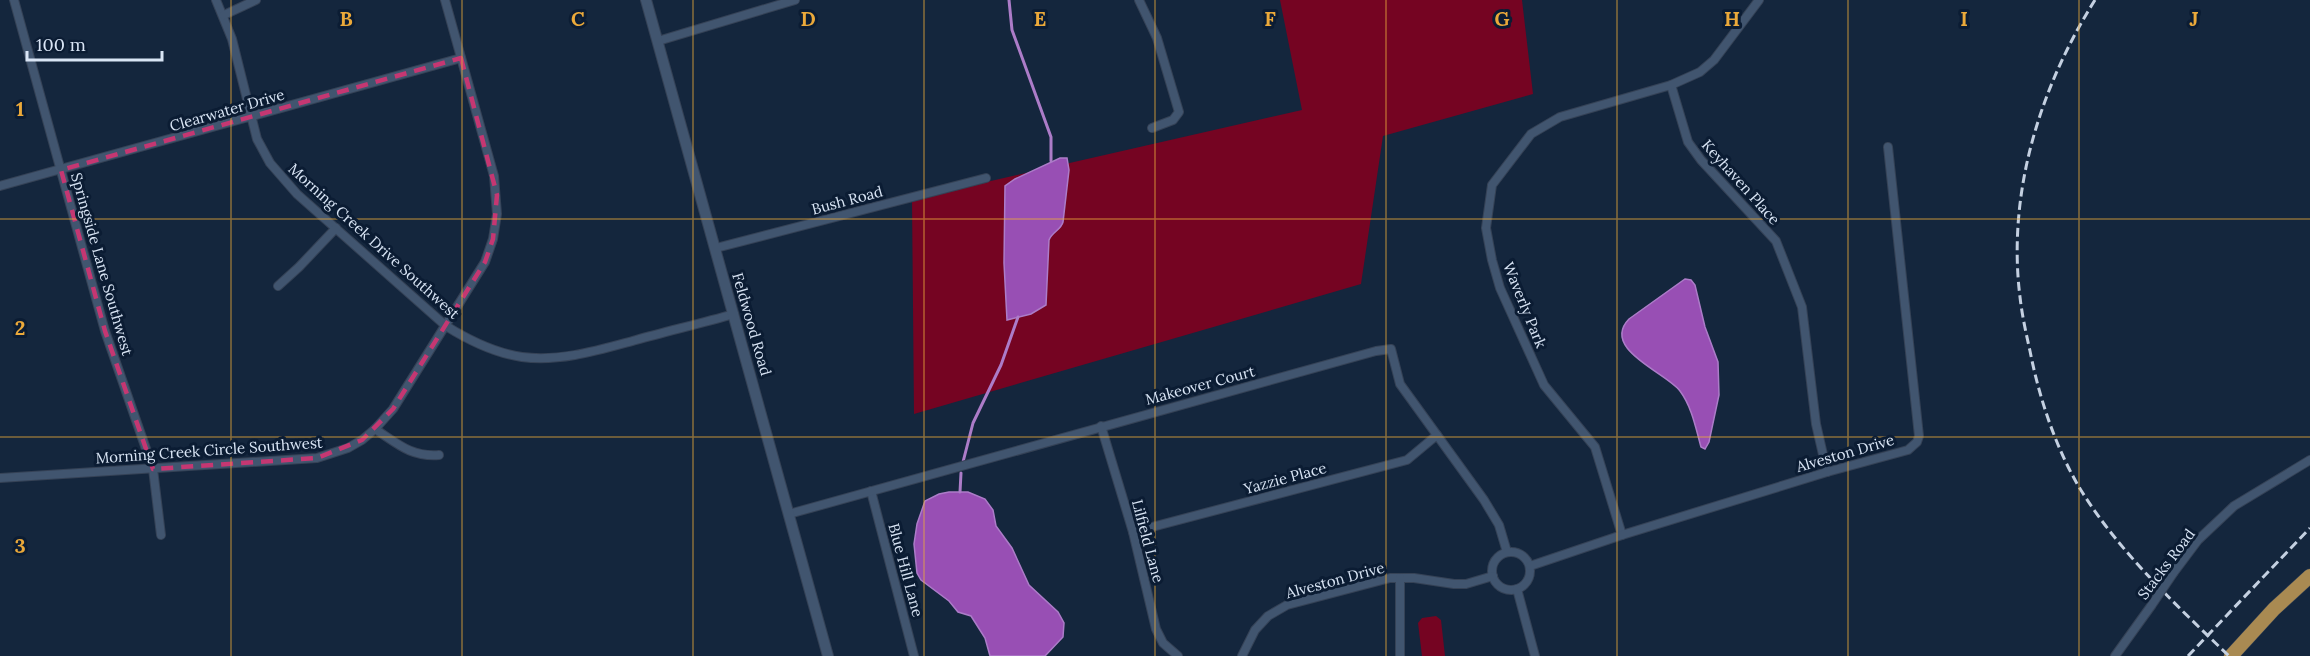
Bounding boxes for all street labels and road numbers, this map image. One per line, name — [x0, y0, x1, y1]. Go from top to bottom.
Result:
street label: Clearwater Drive — [167, 85, 287, 135]
street label: Keyhaven Place — [1698, 136, 1784, 228]
street label: Morning Creek Drive Southwest — [284, 159, 464, 323]
street label: Springside Lane Southwest — [67, 170, 137, 358]
street label: Bush Road — [809, 181, 885, 219]
street label: Waverly Park — [1499, 259, 1551, 351]
street label: Feldwood Road — [728, 270, 776, 378]
street label: Makeover Court — [1143, 361, 1257, 409]
street label: Alveston Drive — [1793, 430, 1896, 476]
street label: Morning Creek Circle Southwest — [95, 433, 323, 467]
street label: Yazzie Place — [1241, 458, 1328, 498]
street label: Lilfield Lane — [1128, 497, 1168, 585]
street label: Blue Hill Lane — [884, 521, 928, 619]
street label: Stacks Road — [2133, 525, 2199, 603]
street label: Alveston Drive — [1283, 558, 1386, 603]

